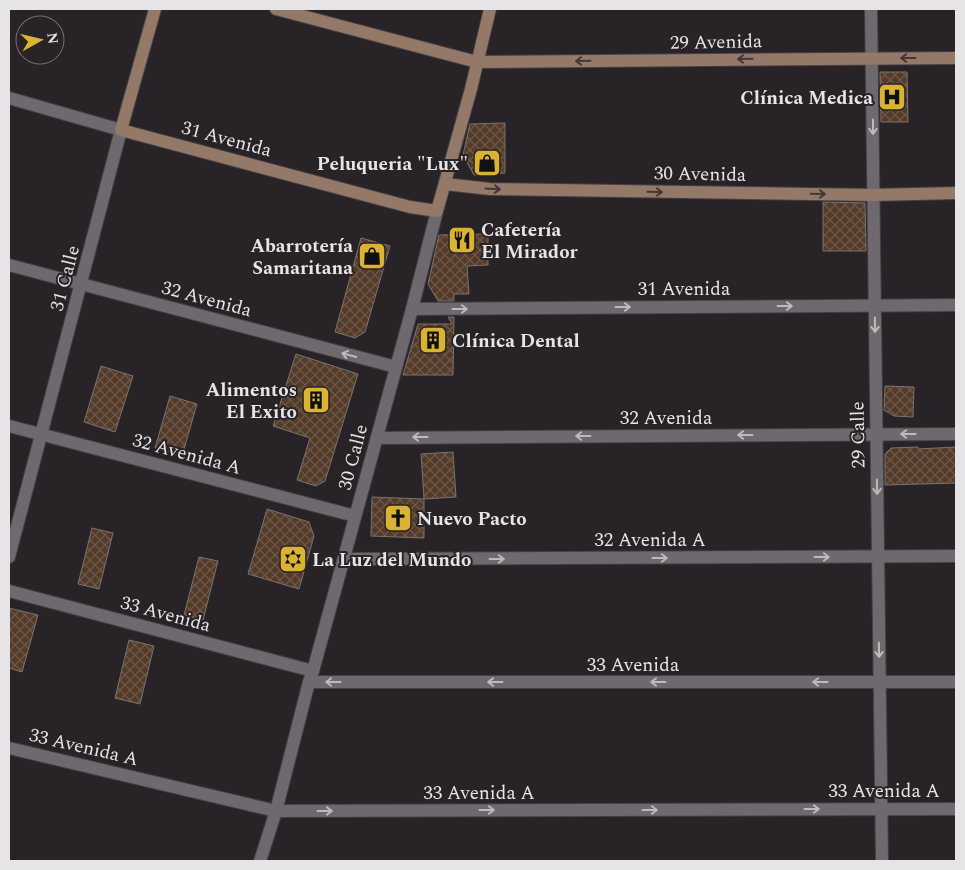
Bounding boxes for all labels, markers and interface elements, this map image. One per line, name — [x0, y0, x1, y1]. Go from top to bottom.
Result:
north arrow — [15, 15, 65, 65]
street label: 29 Avenida — [670, 27, 763, 58]
text: N — [41, 31, 64, 45]
one-way arrow — [900, 53, 916, 63]
one-way arrow — [737, 54, 754, 64]
one-way arrow — [575, 56, 591, 66]
hospital icon: Clínica Medica — [877, 82, 907, 112]
place label: Clínica Medica — [740, 84, 873, 113]
street label: 31 Avenida — [178, 113, 276, 166]
one-way arrow — [868, 119, 878, 135]
shop icon: Peluqueria "Lux" — [472, 148, 502, 178]
place label: Peluqueria "Lux" — [317, 150, 468, 179]
street label: 30 Avenida — [654, 159, 747, 190]
one-way arrow — [484, 184, 501, 194]
one-way arrow — [647, 187, 663, 196]
one-way arrow — [810, 189, 826, 199]
place label: Cafetería El Mirador — [481, 216, 579, 267]
restaurant icon: Cafetería El Mirador — [447, 225, 477, 255]
place label: Abarrotería Samaritana — [250, 232, 353, 283]
shop icon: Abarrotería Samaritana — [357, 241, 387, 271]
street label: 31 Calle — [43, 242, 88, 315]
street label: 32 Avenida — [158, 273, 256, 326]
street label: 31 Avenida — [638, 275, 731, 304]
one-way arrow — [777, 302, 793, 311]
one-way arrow — [615, 303, 631, 312]
one-way arrow — [452, 304, 468, 313]
one-way arrow — [870, 316, 880, 333]
building icon: Clínica Dental — [418, 325, 448, 355]
place label: Clínica Dental — [452, 327, 580, 356]
one-way arrow — [341, 350, 357, 359]
place label: Alimentos El Exito — [206, 376, 297, 427]
building icon: Alimentos El Exito — [301, 385, 331, 415]
street label: 29 Calle — [843, 401, 874, 469]
street label: 32 Avenida — [620, 404, 713, 433]
street label: 30 Calle — [331, 421, 376, 494]
street label: 32 Avenida A — [129, 426, 244, 483]
one-way arrow — [900, 429, 916, 439]
one-way arrow — [737, 430, 754, 440]
one-way arrow — [575, 431, 591, 441]
one-way arrow — [412, 433, 428, 442]
one-way arrow — [872, 479, 882, 495]
church icon: Nuevo Pacto — [383, 503, 413, 533]
place label: Nuevo Pacto — [417, 505, 527, 534]
street label: 32 Avenida A — [594, 526, 706, 555]
synagogue icon: La Luz del Mundo — [278, 544, 308, 574]
place label: La Luz del Mundo — [312, 546, 471, 575]
one-way arrow — [814, 552, 830, 562]
one-way arrow — [652, 553, 668, 563]
one-way arrow — [489, 554, 505, 563]
street label: 33 Avenida — [117, 588, 215, 641]
one-way arrow — [874, 642, 884, 658]
street label: 33 Avenida — [587, 651, 680, 680]
one-way arrow — [325, 677, 341, 687]
one-way arrow — [487, 677, 504, 687]
one-way arrow — [650, 677, 666, 687]
one-way arrow — [812, 677, 828, 687]
street label: 33 Avenida A — [26, 721, 141, 774]
street label: 33 Avenida A — [828, 777, 940, 806]
street label: 33 Avenida A — [423, 779, 535, 808]
one-way arrow — [641, 805, 657, 815]
one-way arrow — [804, 805, 820, 814]
one-way arrow — [316, 806, 332, 816]
one-way arrow — [479, 806, 495, 815]

